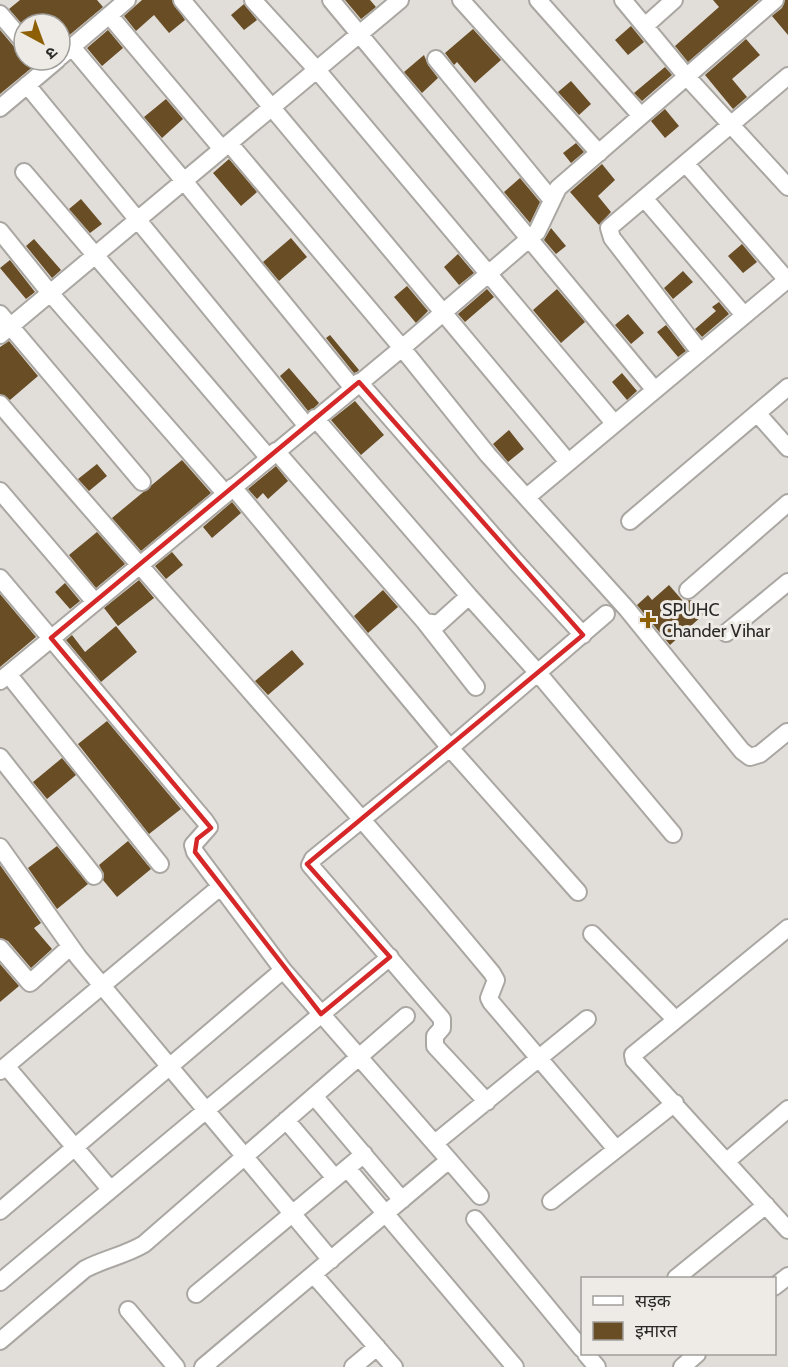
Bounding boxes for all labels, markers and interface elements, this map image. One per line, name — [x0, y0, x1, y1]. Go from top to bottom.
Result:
north arrow — [12, 12, 72, 72]
text: उ — [41, 43, 61, 64]
place label: SPUHC Chander Vihar — [662, 599, 770, 642]
marker: SPUHC Chander Vihar — [639, 611, 657, 629]
legend — [581, 1277, 776, 1355]
text: सड़क — [635, 1290, 672, 1312]
text: इमारत — [635, 1320, 678, 1342]

